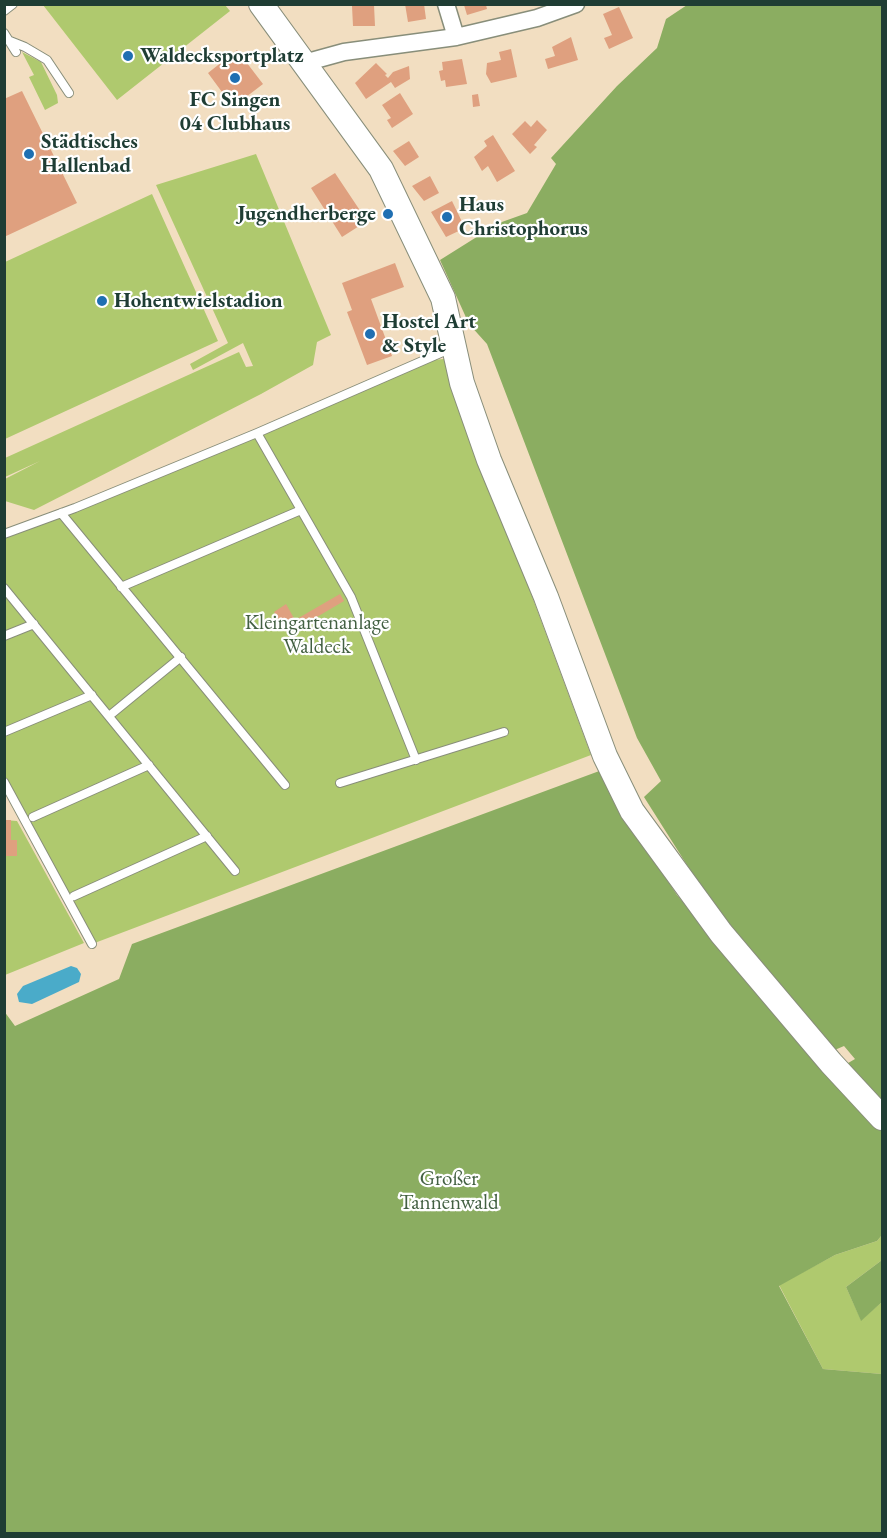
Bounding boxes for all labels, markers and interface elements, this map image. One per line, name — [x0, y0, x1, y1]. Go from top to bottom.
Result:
place label: Waldecksportplatz — [140, 43, 304, 69]
marker: Waldecksportplatz — [121, 49, 135, 63]
marker: FC Singen 04 Clubhaus — [228, 71, 242, 85]
place label: FC Singen 04 Clubhaus — [180, 87, 290, 137]
place label: Städtisches Hallenbad — [41, 129, 138, 179]
marker: Städtisches Hallenbad — [22, 147, 36, 161]
place label: Haus Christophorus — [459, 192, 588, 242]
place label: Jugendherberge — [237, 201, 376, 227]
marker: Jugendherberge — [381, 207, 395, 221]
marker: Haus Christophorus — [440, 210, 454, 224]
place label: Hohentwielstadion — [114, 288, 283, 314]
marker: Hohentwielstadion — [95, 294, 109, 308]
place label: Hostel Art & Style — [382, 309, 476, 359]
marker: Hostel Art & Style — [363, 327, 377, 341]
park label: Kleingartenanlage Waldeck — [245, 610, 389, 660]
park label: Großer Tannenwald — [399, 1166, 499, 1216]

